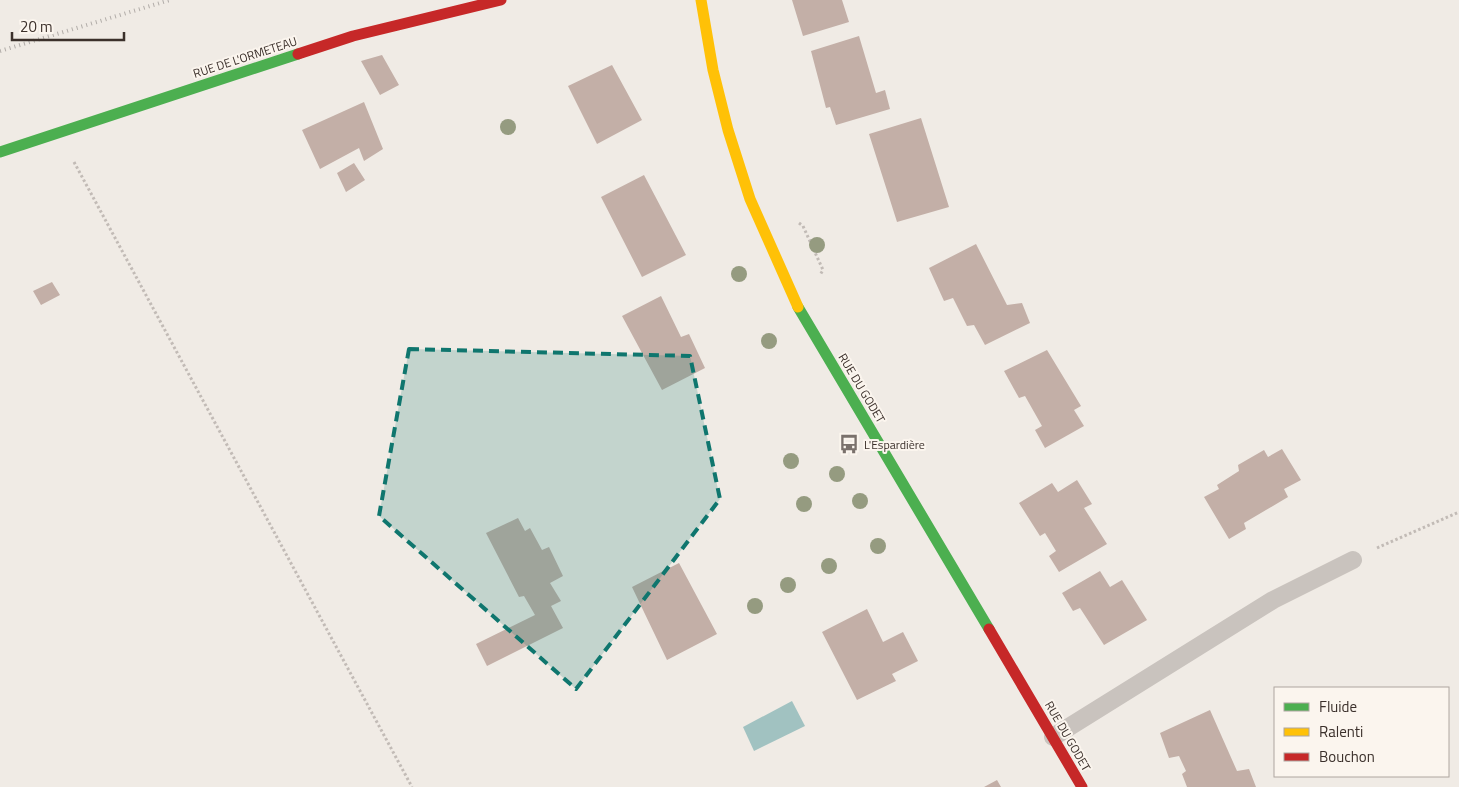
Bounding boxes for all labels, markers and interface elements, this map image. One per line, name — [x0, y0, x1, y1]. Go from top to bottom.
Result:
scale bar — [12, 10, 125, 42]
text: 20 m — [20, 15, 53, 38]
street label: RUE DE L'ORMETEAU — [191, 31, 299, 83]
street label: RUE DU GODET — [834, 349, 891, 427]
bus stop icon: L'Espardière — [838, 433, 860, 455]
place label: L'Espardière — [864, 435, 925, 454]
legend — [1274, 687, 1449, 777]
text: Fluide — [1319, 695, 1357, 718]
street label: RUE DU GODET — [1040, 697, 1096, 775]
text: Ralenti — [1319, 720, 1363, 743]
text: Bouchon — [1319, 745, 1375, 768]

